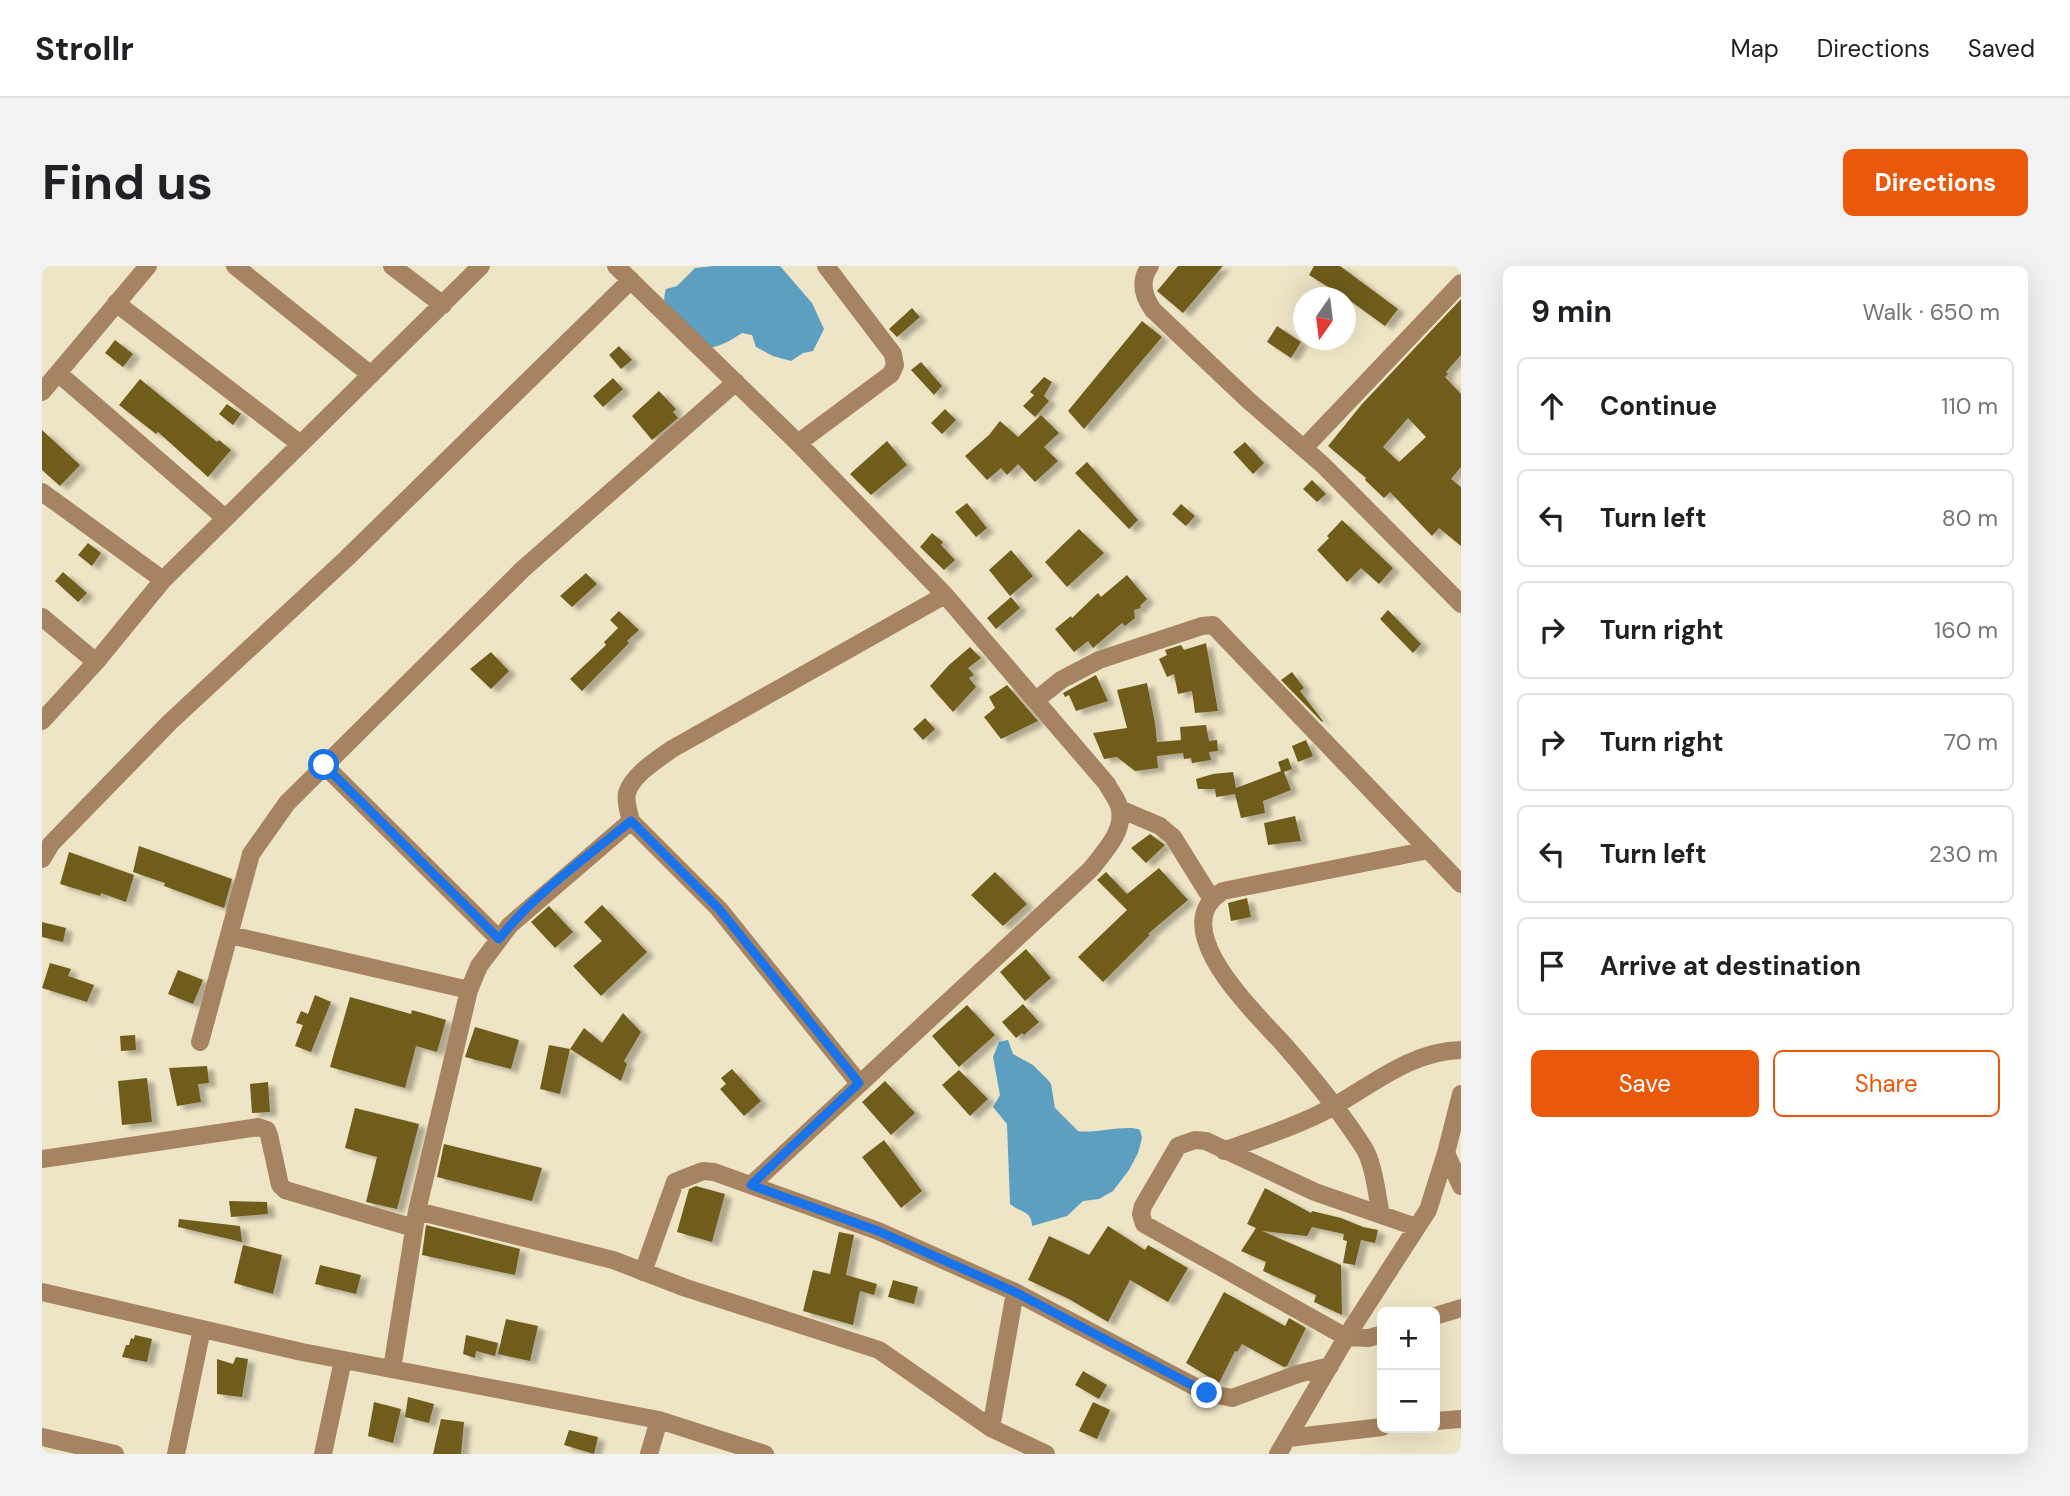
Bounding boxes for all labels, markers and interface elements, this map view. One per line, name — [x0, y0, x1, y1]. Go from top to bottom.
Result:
text: Strollr — [35, 27, 134, 70]
text: Map — [1731, 33, 1779, 64]
text: Directions — [1817, 33, 1930, 64]
text: Saved — [1968, 33, 2035, 64]
button: Directions — [1843, 149, 2028, 216]
text: Find us — [42, 150, 213, 214]
north arrow — [1293, 287, 1356, 350]
text: 9 min — [1531, 292, 1612, 331]
text: Walk · 650 m — [1862, 297, 2000, 327]
icon: ahead — [1533, 387, 1571, 425]
text: Continue — [1600, 389, 1717, 423]
text: 110 m — [1941, 391, 1998, 421]
icon: left — [1533, 499, 1571, 537]
text: Turn left — [1600, 501, 1707, 535]
text: 80 m — [1942, 503, 1998, 533]
icon: right — [1533, 611, 1571, 649]
text: Turn right — [1600, 613, 1724, 647]
text: 160 m — [1934, 615, 1998, 645]
icon: right — [1533, 723, 1571, 761]
text: Turn right — [1600, 725, 1724, 759]
text: 70 m — [1944, 727, 1998, 757]
route start — [308, 749, 339, 780]
icon: left — [1533, 835, 1571, 873]
text: Turn left — [1600, 837, 1707, 871]
text: 230 m — [1929, 839, 1998, 869]
icon: arrive — [1533, 947, 1571, 985]
text: Arrive at destination — [1600, 949, 1861, 983]
button: Save — [1531, 1050, 1759, 1117]
button: Share — [1773, 1050, 2000, 1117]
map controls — [1377, 1307, 1440, 1433]
button: + — [1377, 1307, 1440, 1370]
button: − — [1377, 1370, 1440, 1433]
route end — [1191, 1377, 1222, 1408]

